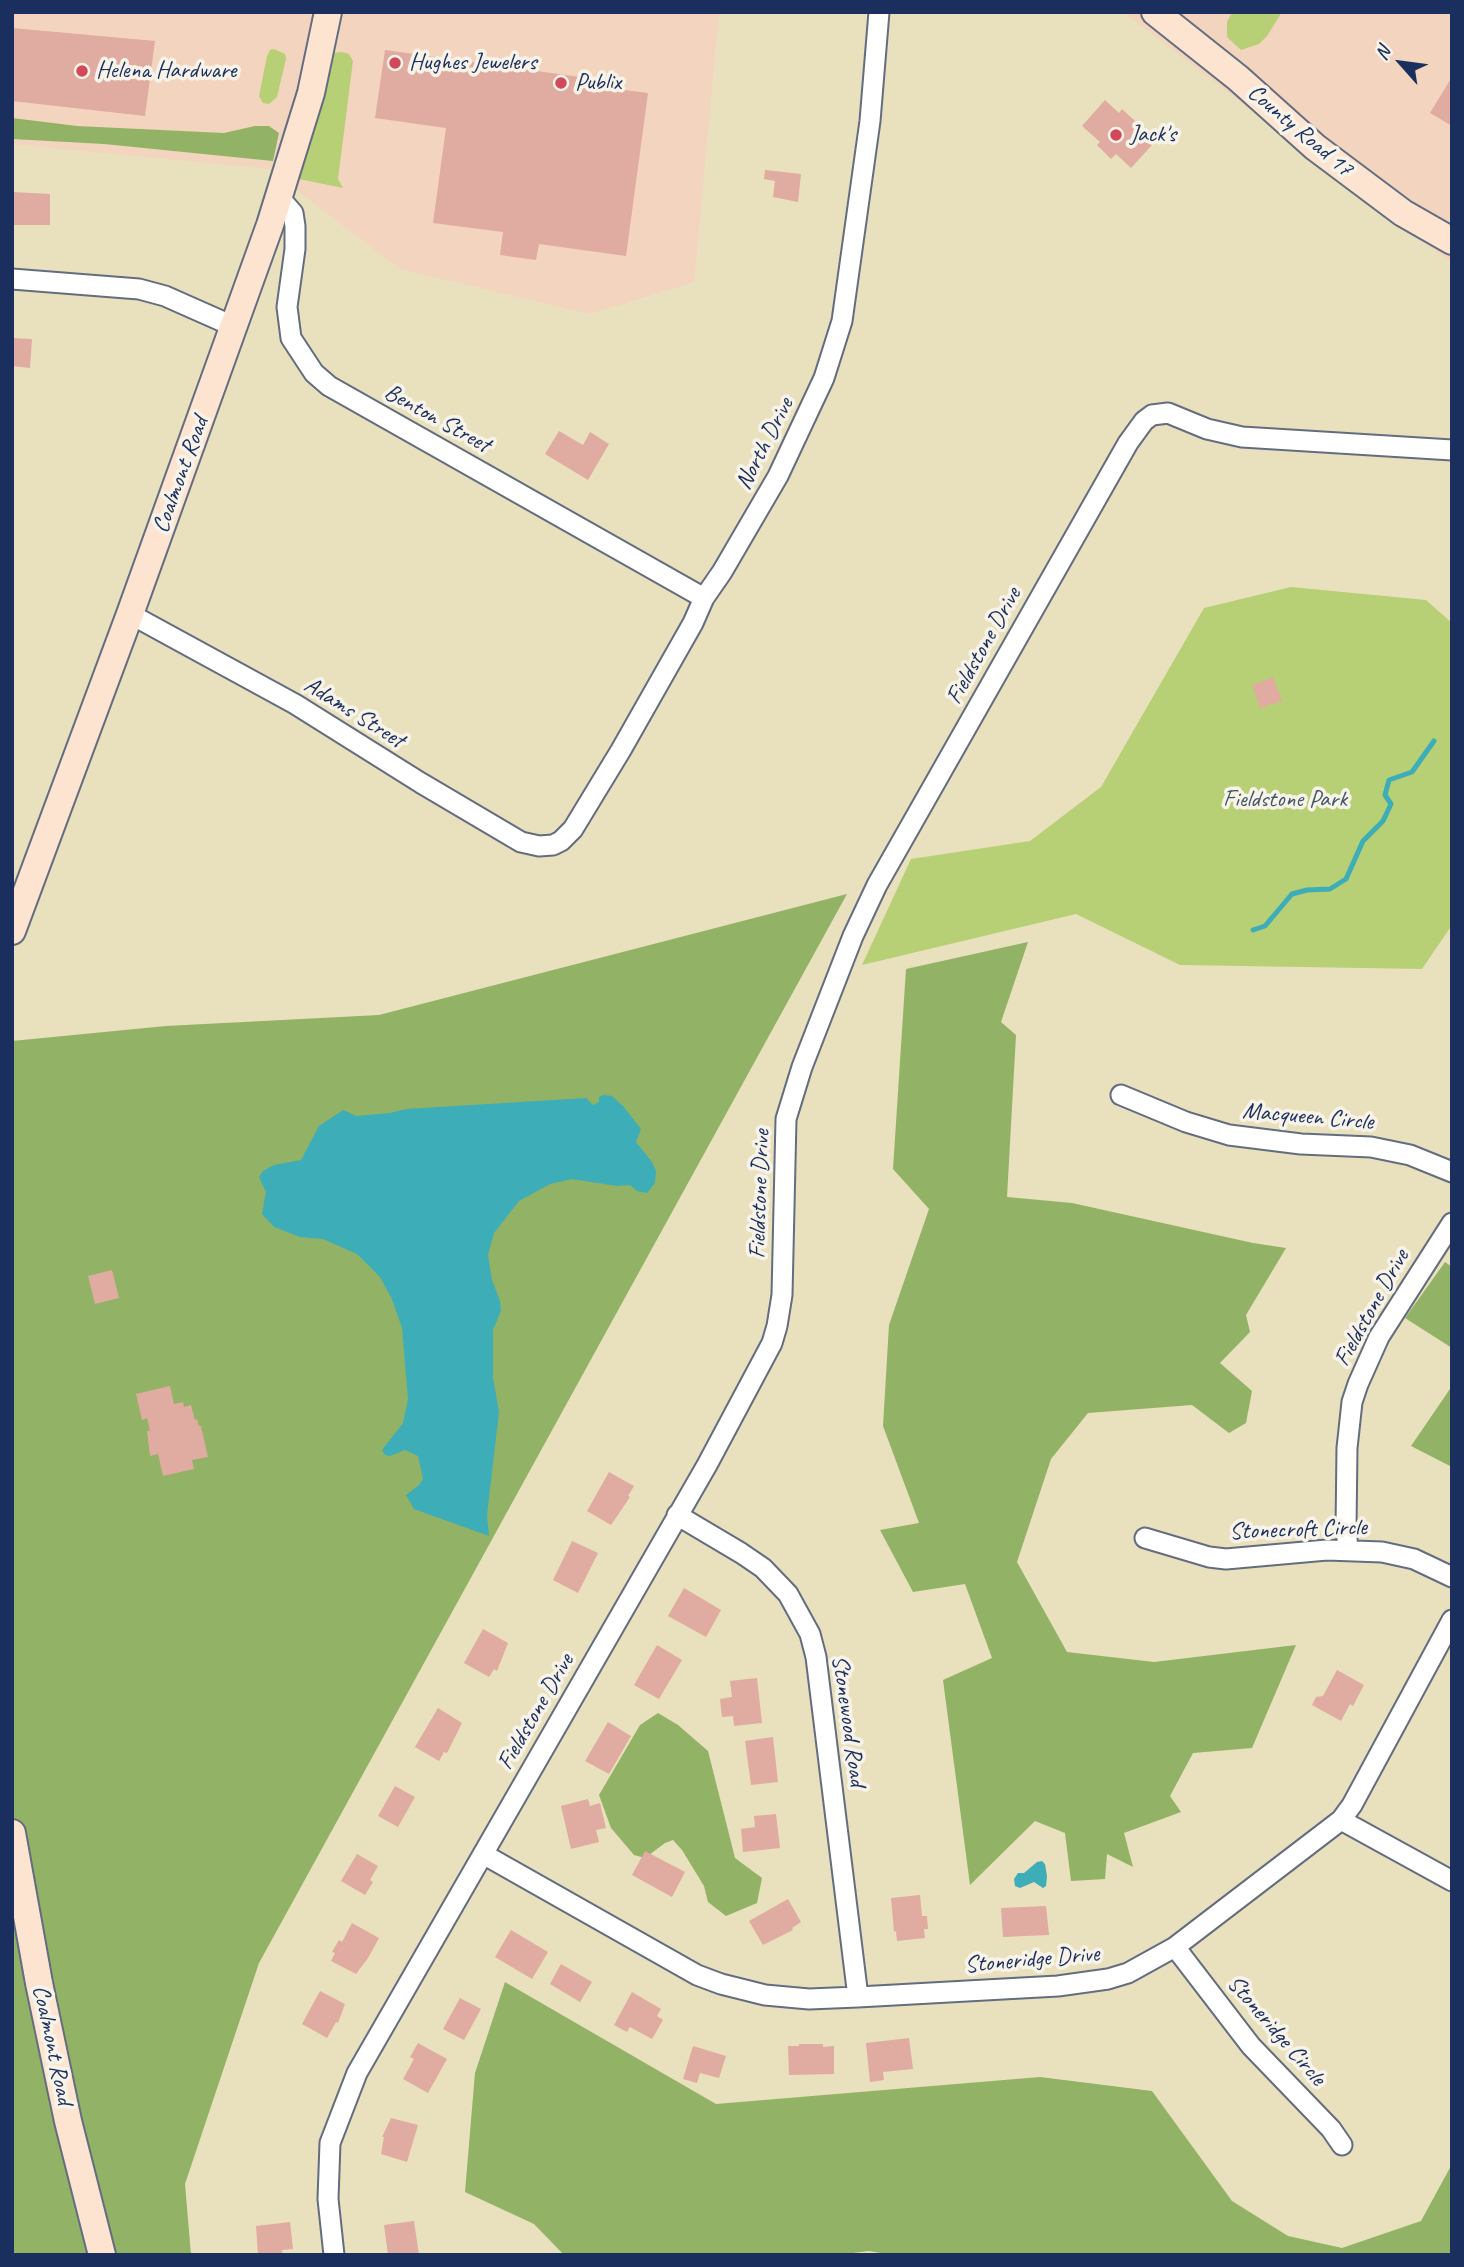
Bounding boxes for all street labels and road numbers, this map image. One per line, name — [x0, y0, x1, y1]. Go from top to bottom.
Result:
street label: County Road 17 — [1241, 79, 1359, 183]
street label: Benton Street — [379, 378, 495, 460]
street label: North Drive — [730, 393, 800, 495]
street label: Coalmont Road — [147, 413, 215, 537]
street label: Fieldstone Drive — [940, 583, 1028, 709]
street label: Adams Street — [298, 671, 410, 755]
street label: Macqueen Circle — [1241, 1097, 1375, 1137]
street label: Fieldstone Drive — [743, 1129, 777, 1259]
street label: Fieldstone Drive — [1328, 1245, 1416, 1371]
street label: Stonecroft Circle — [1229, 1513, 1367, 1547]
street label: Fieldstone Drive — [491, 1649, 581, 1775]
street label: Stonewood Road — [825, 1654, 871, 1788]
street label: Stoneridge Drive — [964, 1940, 1100, 1980]
street label: Stoneridge Circle — [1220, 1970, 1332, 2092]
street label: Coalmont Road — [25, 1983, 79, 2107]

